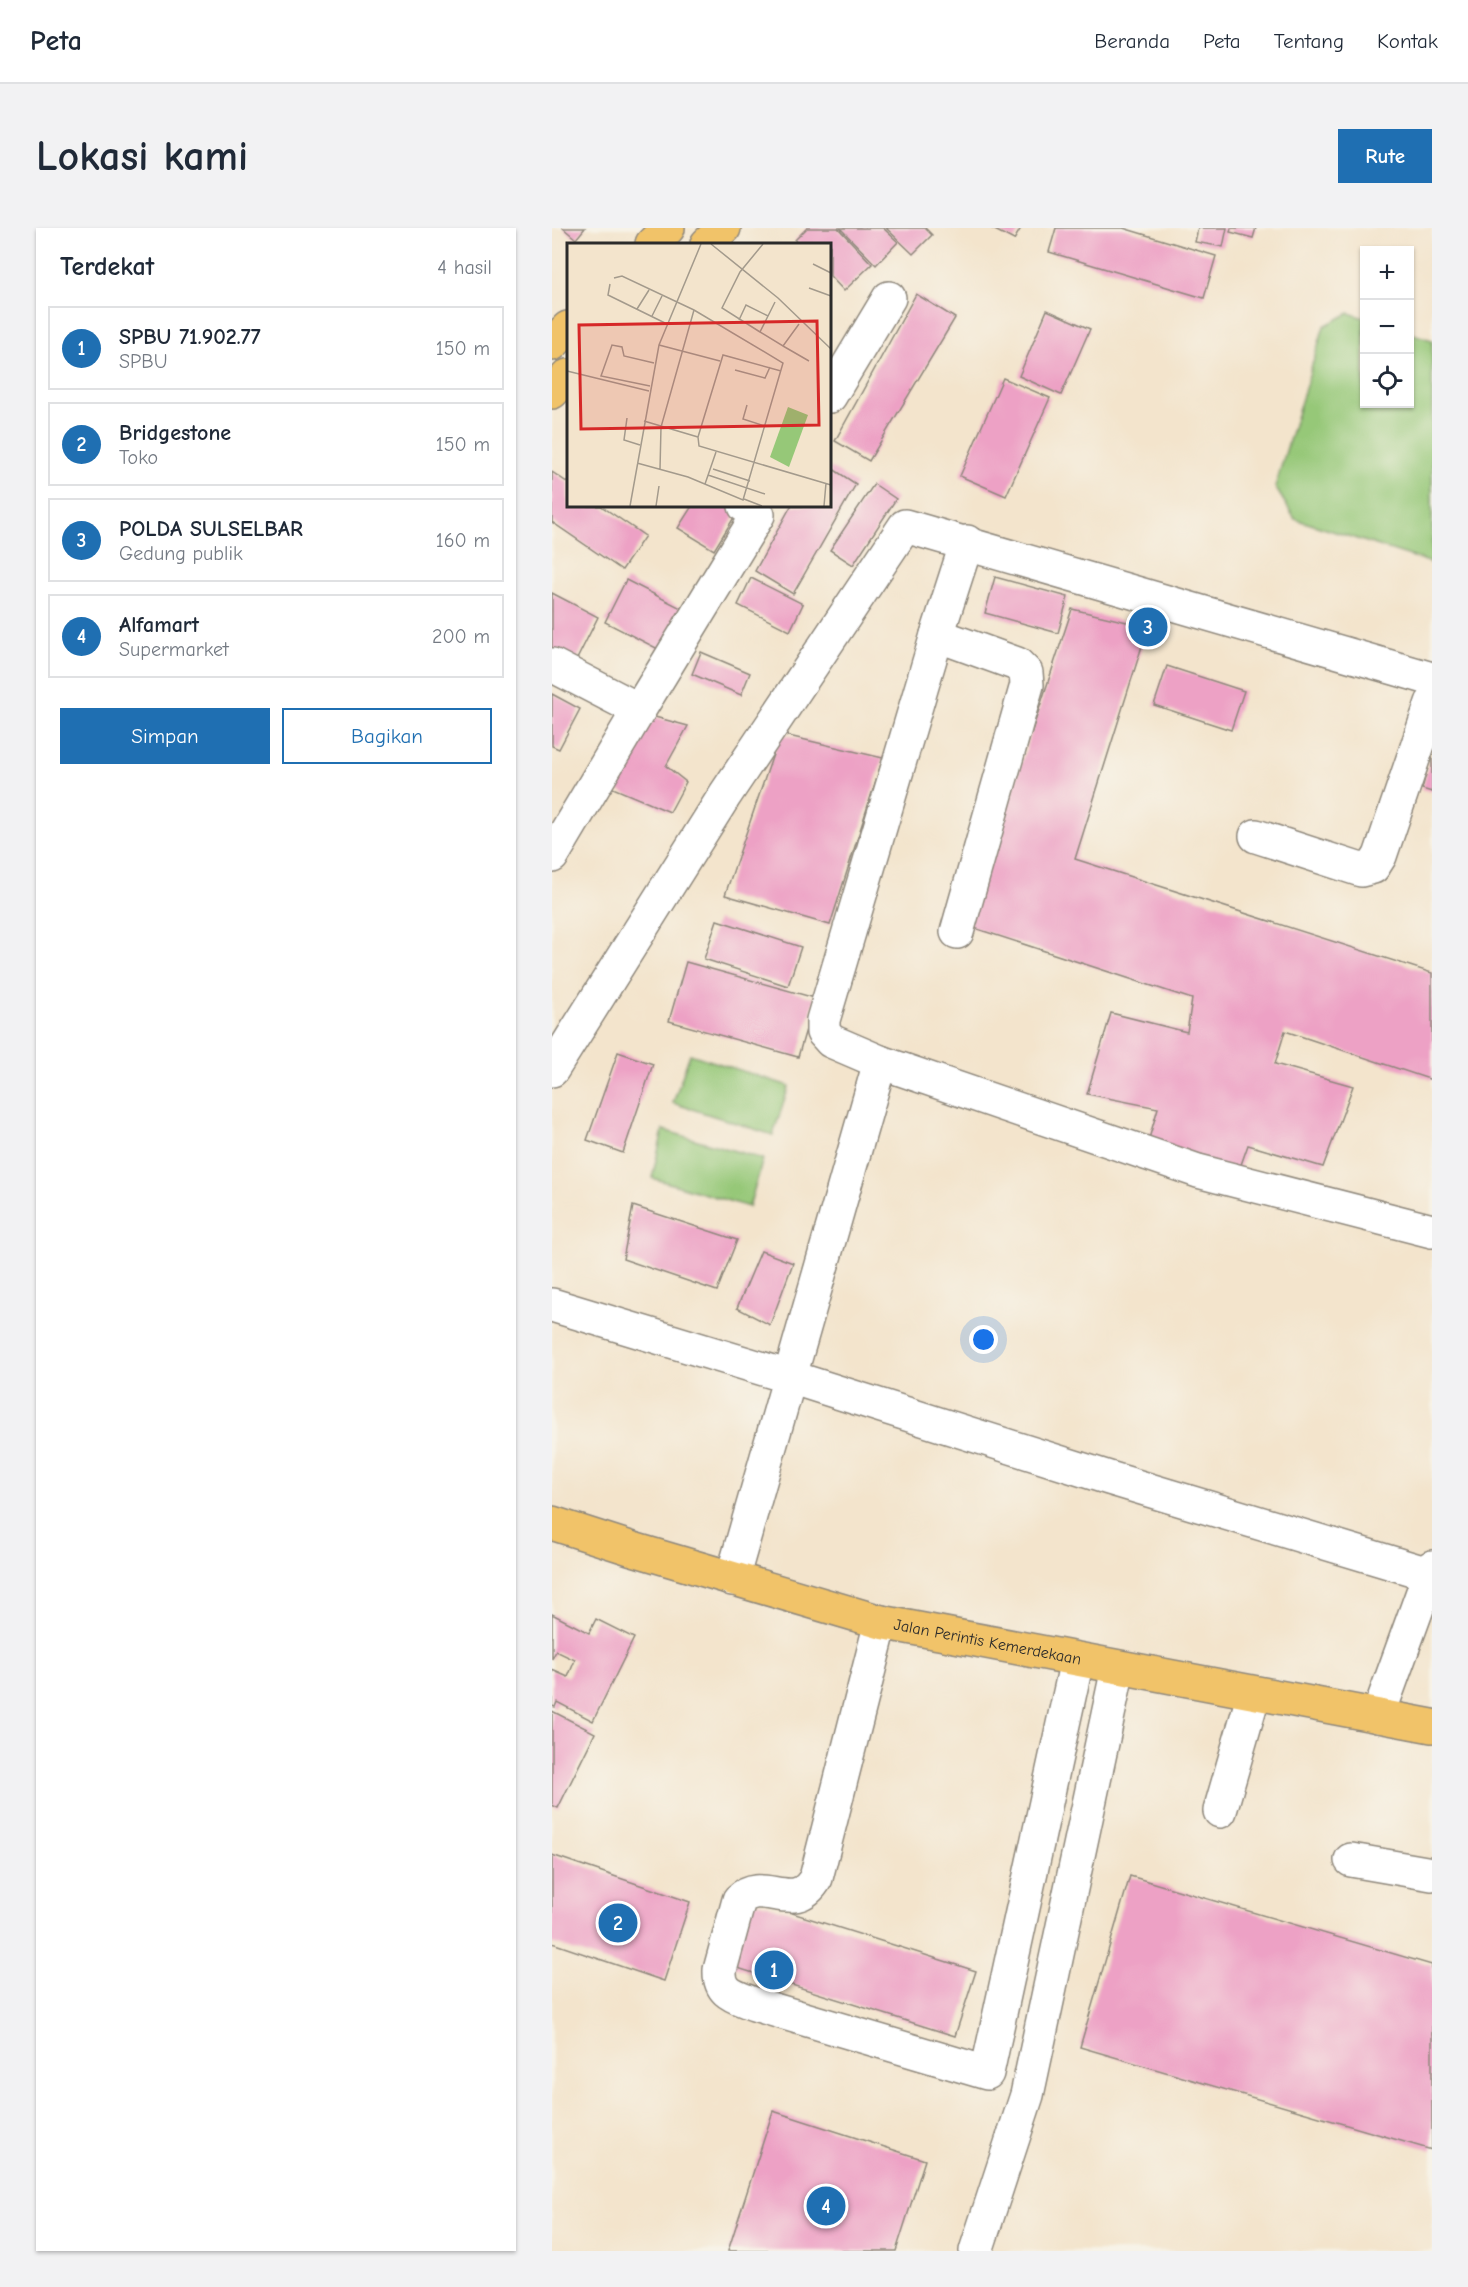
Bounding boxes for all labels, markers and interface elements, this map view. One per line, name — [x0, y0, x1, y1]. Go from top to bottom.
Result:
text: Peta — [30, 25, 82, 57]
text: Beranda — [1094, 29, 1170, 53]
text: Peta — [1203, 29, 1241, 53]
text: Tentang — [1274, 29, 1344, 53]
text: Kontak — [1377, 29, 1438, 53]
button: Rute — [1338, 129, 1432, 183]
text: Lokasi kami — [36, 132, 248, 181]
inset map — [567, 243, 831, 507]
map controls — [1360, 246, 1414, 408]
button: + — [1360, 246, 1414, 300]
text: Terdekat — [60, 252, 154, 282]
text: 4 hasil — [437, 256, 492, 279]
button: − — [1360, 300, 1414, 354]
text: SPBU 71.902.77 — [119, 324, 261, 350]
text: 1 — [78, 337, 85, 360]
text: 150 m — [436, 337, 490, 360]
text: SPBU — [119, 350, 167, 373]
button: locate — [1360, 354, 1414, 408]
text: Bridgestone — [119, 420, 231, 446]
text: 2 — [77, 433, 86, 456]
text: 150 m — [436, 433, 490, 456]
text: Toko — [119, 446, 158, 469]
text: POLDA SULSELBAR — [119, 516, 303, 542]
text: 3 — [77, 529, 86, 552]
text: 160 m — [436, 529, 490, 552]
text: Gedung publik — [119, 542, 243, 565]
pin: 3 — [1128, 604, 1168, 650]
text: Alfamart — [119, 612, 199, 638]
text: 4 — [77, 625, 86, 648]
text: 200 m — [432, 625, 490, 648]
text: Supermarket — [119, 638, 229, 661]
button: Simpan — [60, 708, 270, 764]
button: Bagikan — [282, 708, 492, 764]
your location — [969, 1325, 998, 1354]
street label: Jalan Perintis Kemerdekaan — [892, 1616, 1083, 1669]
pin: 2 — [598, 1900, 638, 1946]
pin: 1 — [754, 1948, 794, 1992]
pin: 4 — [806, 2184, 846, 2228]

